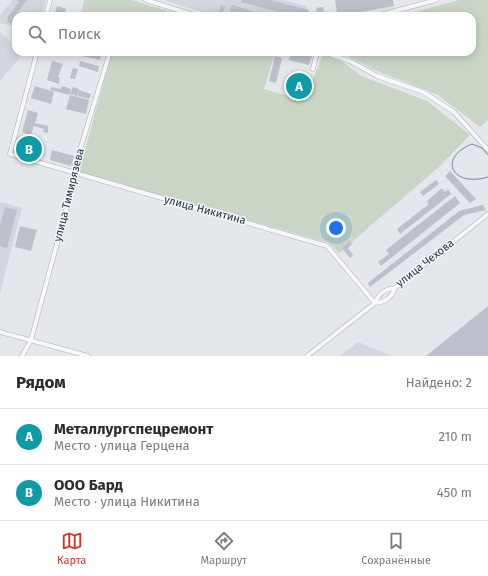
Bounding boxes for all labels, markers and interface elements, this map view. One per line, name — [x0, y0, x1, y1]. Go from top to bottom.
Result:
search box — [12, 12, 476, 56]
icon: search — [26, 23, 48, 45]
text: Поиск — [58, 25, 101, 43]
pin: A — [286, 71, 312, 101]
pin: B — [16, 134, 42, 164]
street label: улица Тимирязева — [51, 147, 87, 243]
street label: улица Никитина — [163, 193, 247, 227]
your location — [326, 218, 346, 238]
street label: улица Чехова — [393, 236, 457, 290]
text: Рядом — [16, 372, 66, 393]
text: Найдено: 2 — [406, 375, 472, 390]
text: Металлургспецремонт — [54, 420, 213, 438]
text: A — [25, 429, 33, 444]
text: 210 m — [438, 429, 472, 444]
text: Место · улица Герцена — [54, 438, 190, 453]
text: ООО Бард — [54, 476, 123, 494]
text: B — [25, 485, 33, 500]
text: 450 m — [437, 485, 472, 500]
text: Место · улица Никитина — [54, 494, 200, 509]
tab: Карта — [57, 530, 86, 567]
tab: Маршрут — [200, 530, 247, 567]
tab: Сохранённые — [361, 530, 431, 567]

